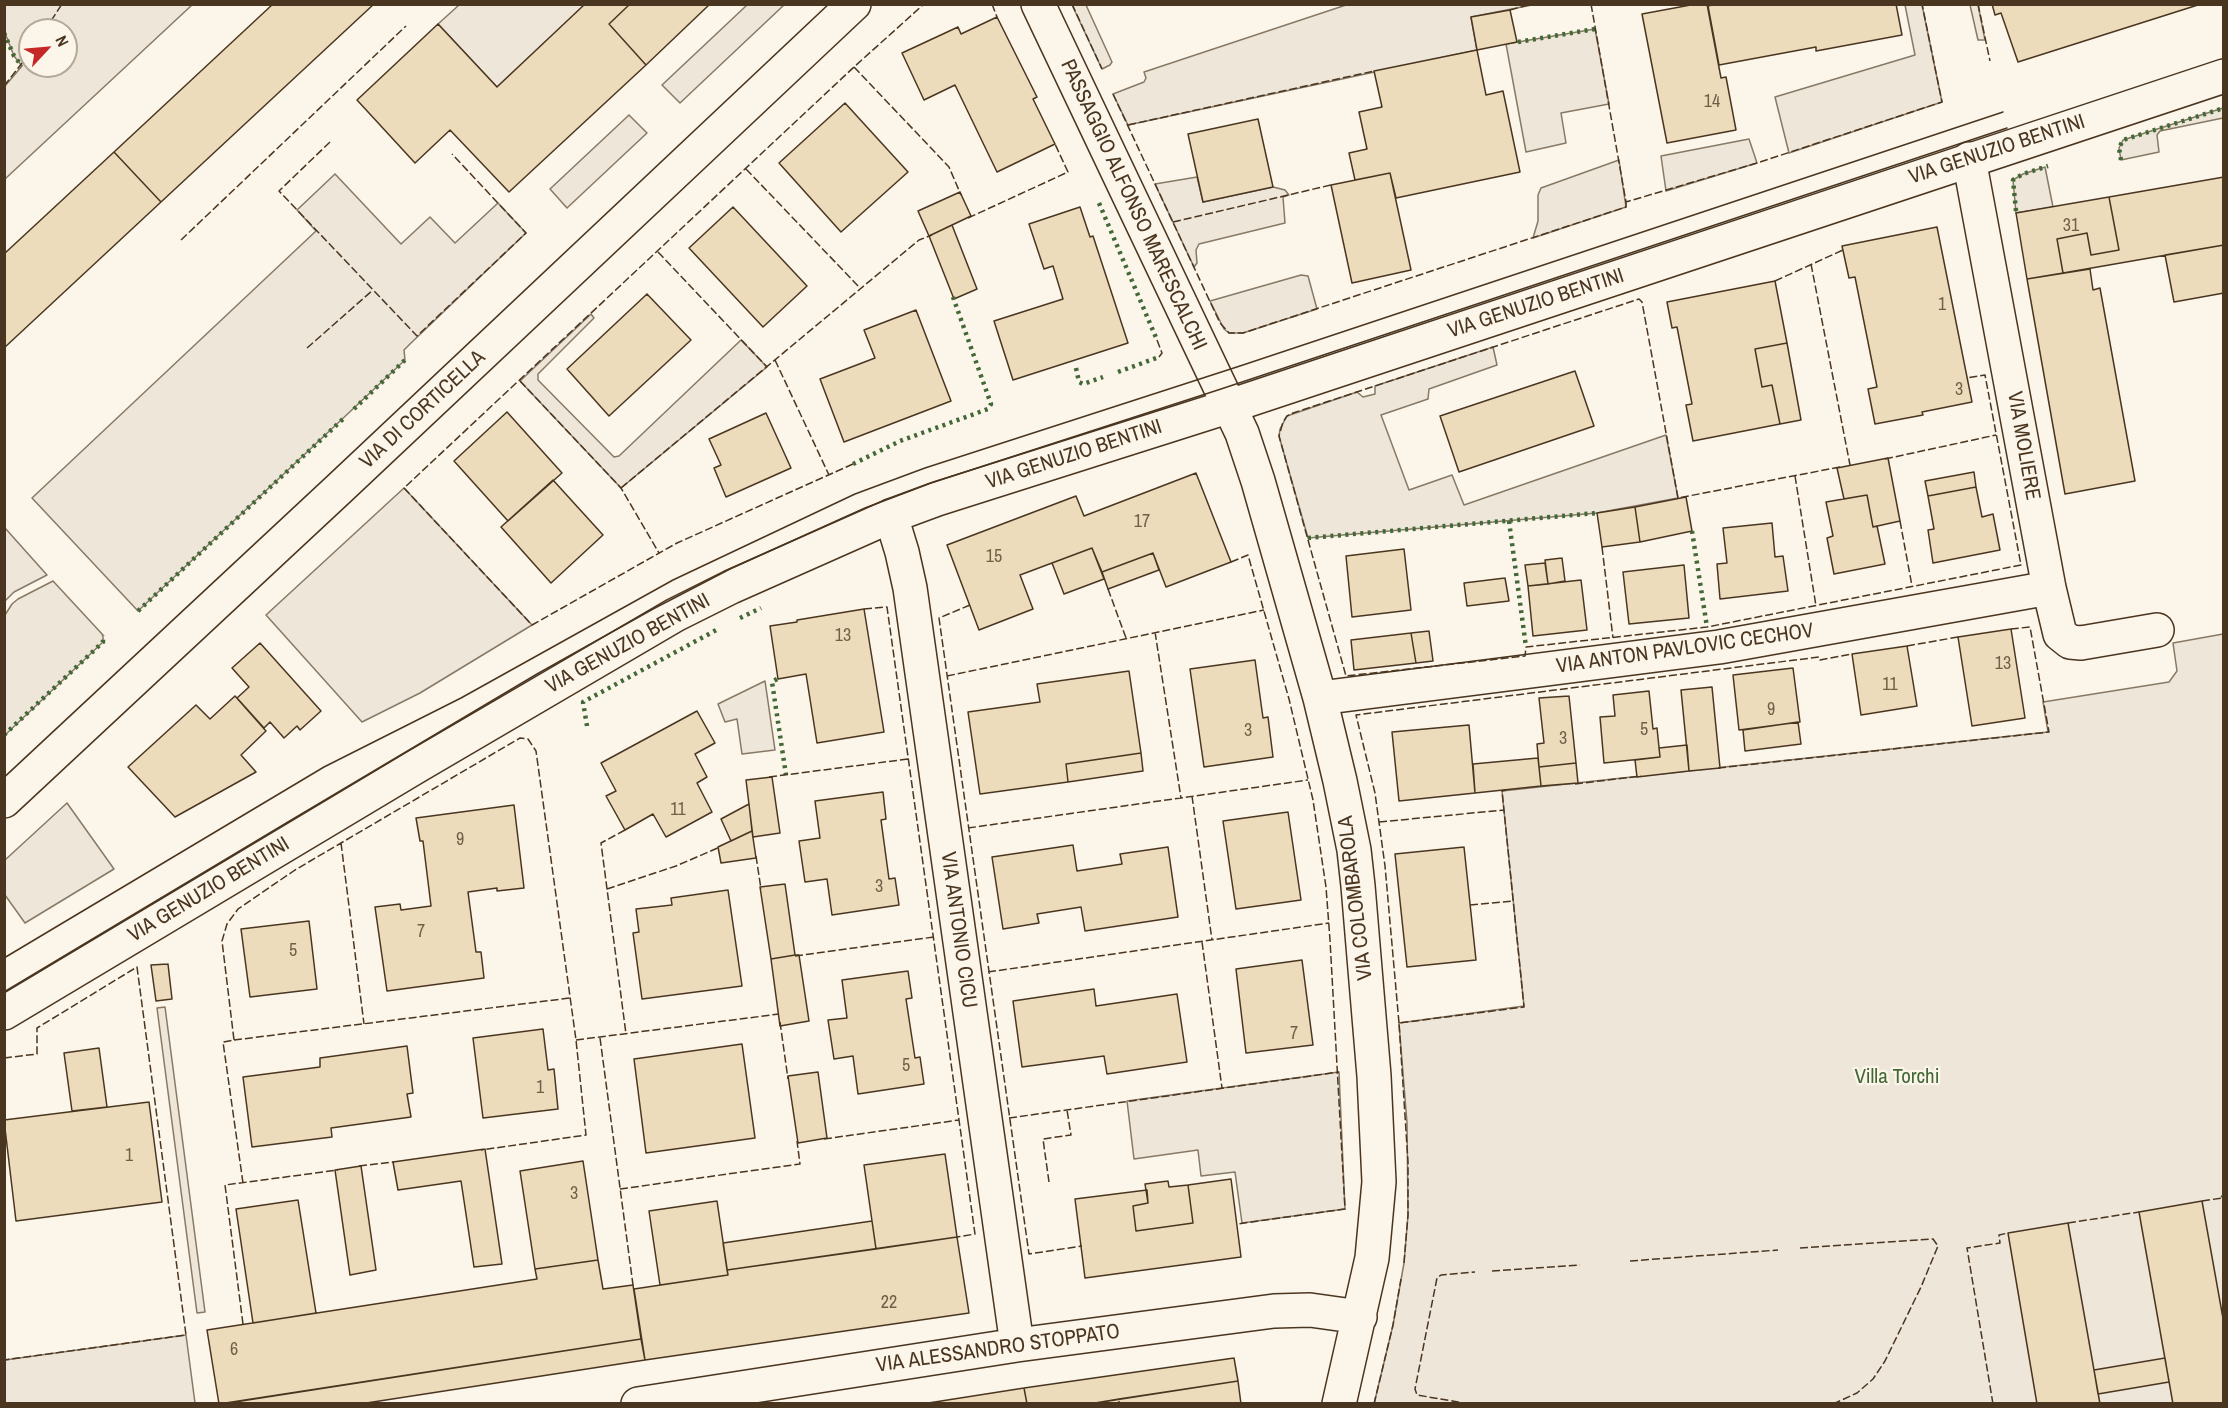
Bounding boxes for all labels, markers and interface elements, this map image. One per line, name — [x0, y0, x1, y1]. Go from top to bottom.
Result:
north arrow — [18, 18, 78, 78]
text: N — [50, 32, 74, 50]
street label: PASSAGGIO ALFONSO MARESCALCHI — [1055, 56, 1211, 354]
house number: 14 — [1704, 91, 1720, 113]
street label: VIA GENUZIO BENTINI — [1906, 110, 2088, 190]
house number: 31 — [2063, 215, 2079, 237]
street label: VIA GENUZIO BENTINI — [1445, 264, 1627, 344]
house number: 1 — [1938, 294, 1946, 316]
street label: VIA DI CORTICELLA — [355, 345, 491, 475]
house number: 3 — [1955, 379, 1963, 401]
street label: VIA MOLIERE — [2001, 390, 2045, 502]
street label: VIA GENUZIO BENTINI — [983, 415, 1165, 495]
house number: 17 — [1134, 511, 1150, 533]
house number: 15 — [986, 546, 1002, 568]
street label: VIA GENUZIO BENTINI — [542, 588, 714, 700]
street label: VIA ANTON PAVLOVIC CECHOV — [1555, 618, 1815, 680]
house number: 13 — [835, 625, 851, 647]
house number: 13 — [1995, 653, 2011, 675]
house number: 11 — [1882, 674, 1898, 696]
house number: 9 — [1767, 699, 1775, 721]
house number: 5 — [1640, 719, 1648, 741]
house number: 3 — [1244, 720, 1252, 742]
house number: 3 — [1559, 728, 1567, 750]
house number: 11 — [670, 799, 686, 821]
street label: VIA COLOMBAROLA — [1333, 814, 1379, 982]
house number: 9 — [456, 829, 464, 851]
street label: VIA GENUZIO BENTINI — [124, 832, 294, 948]
street label: VIA ANTONIO CICU — [935, 850, 981, 1010]
house number: 3 — [875, 876, 883, 898]
house number: 7 — [417, 921, 425, 943]
house number: 5 — [289, 940, 297, 962]
house number: 7 — [1290, 1023, 1298, 1045]
house number: 5 — [902, 1055, 910, 1077]
park label: Villa Torchi — [1855, 1064, 1939, 1090]
house number: 1 — [536, 1077, 544, 1099]
house number: 1 — [125, 1145, 133, 1167]
house number: 3 — [570, 1183, 578, 1205]
house number: 22 — [881, 1292, 897, 1314]
street label: VIA ALESSANDRO STOPPATO — [875, 1319, 1121, 1379]
house number: 6 — [230, 1339, 238, 1361]

